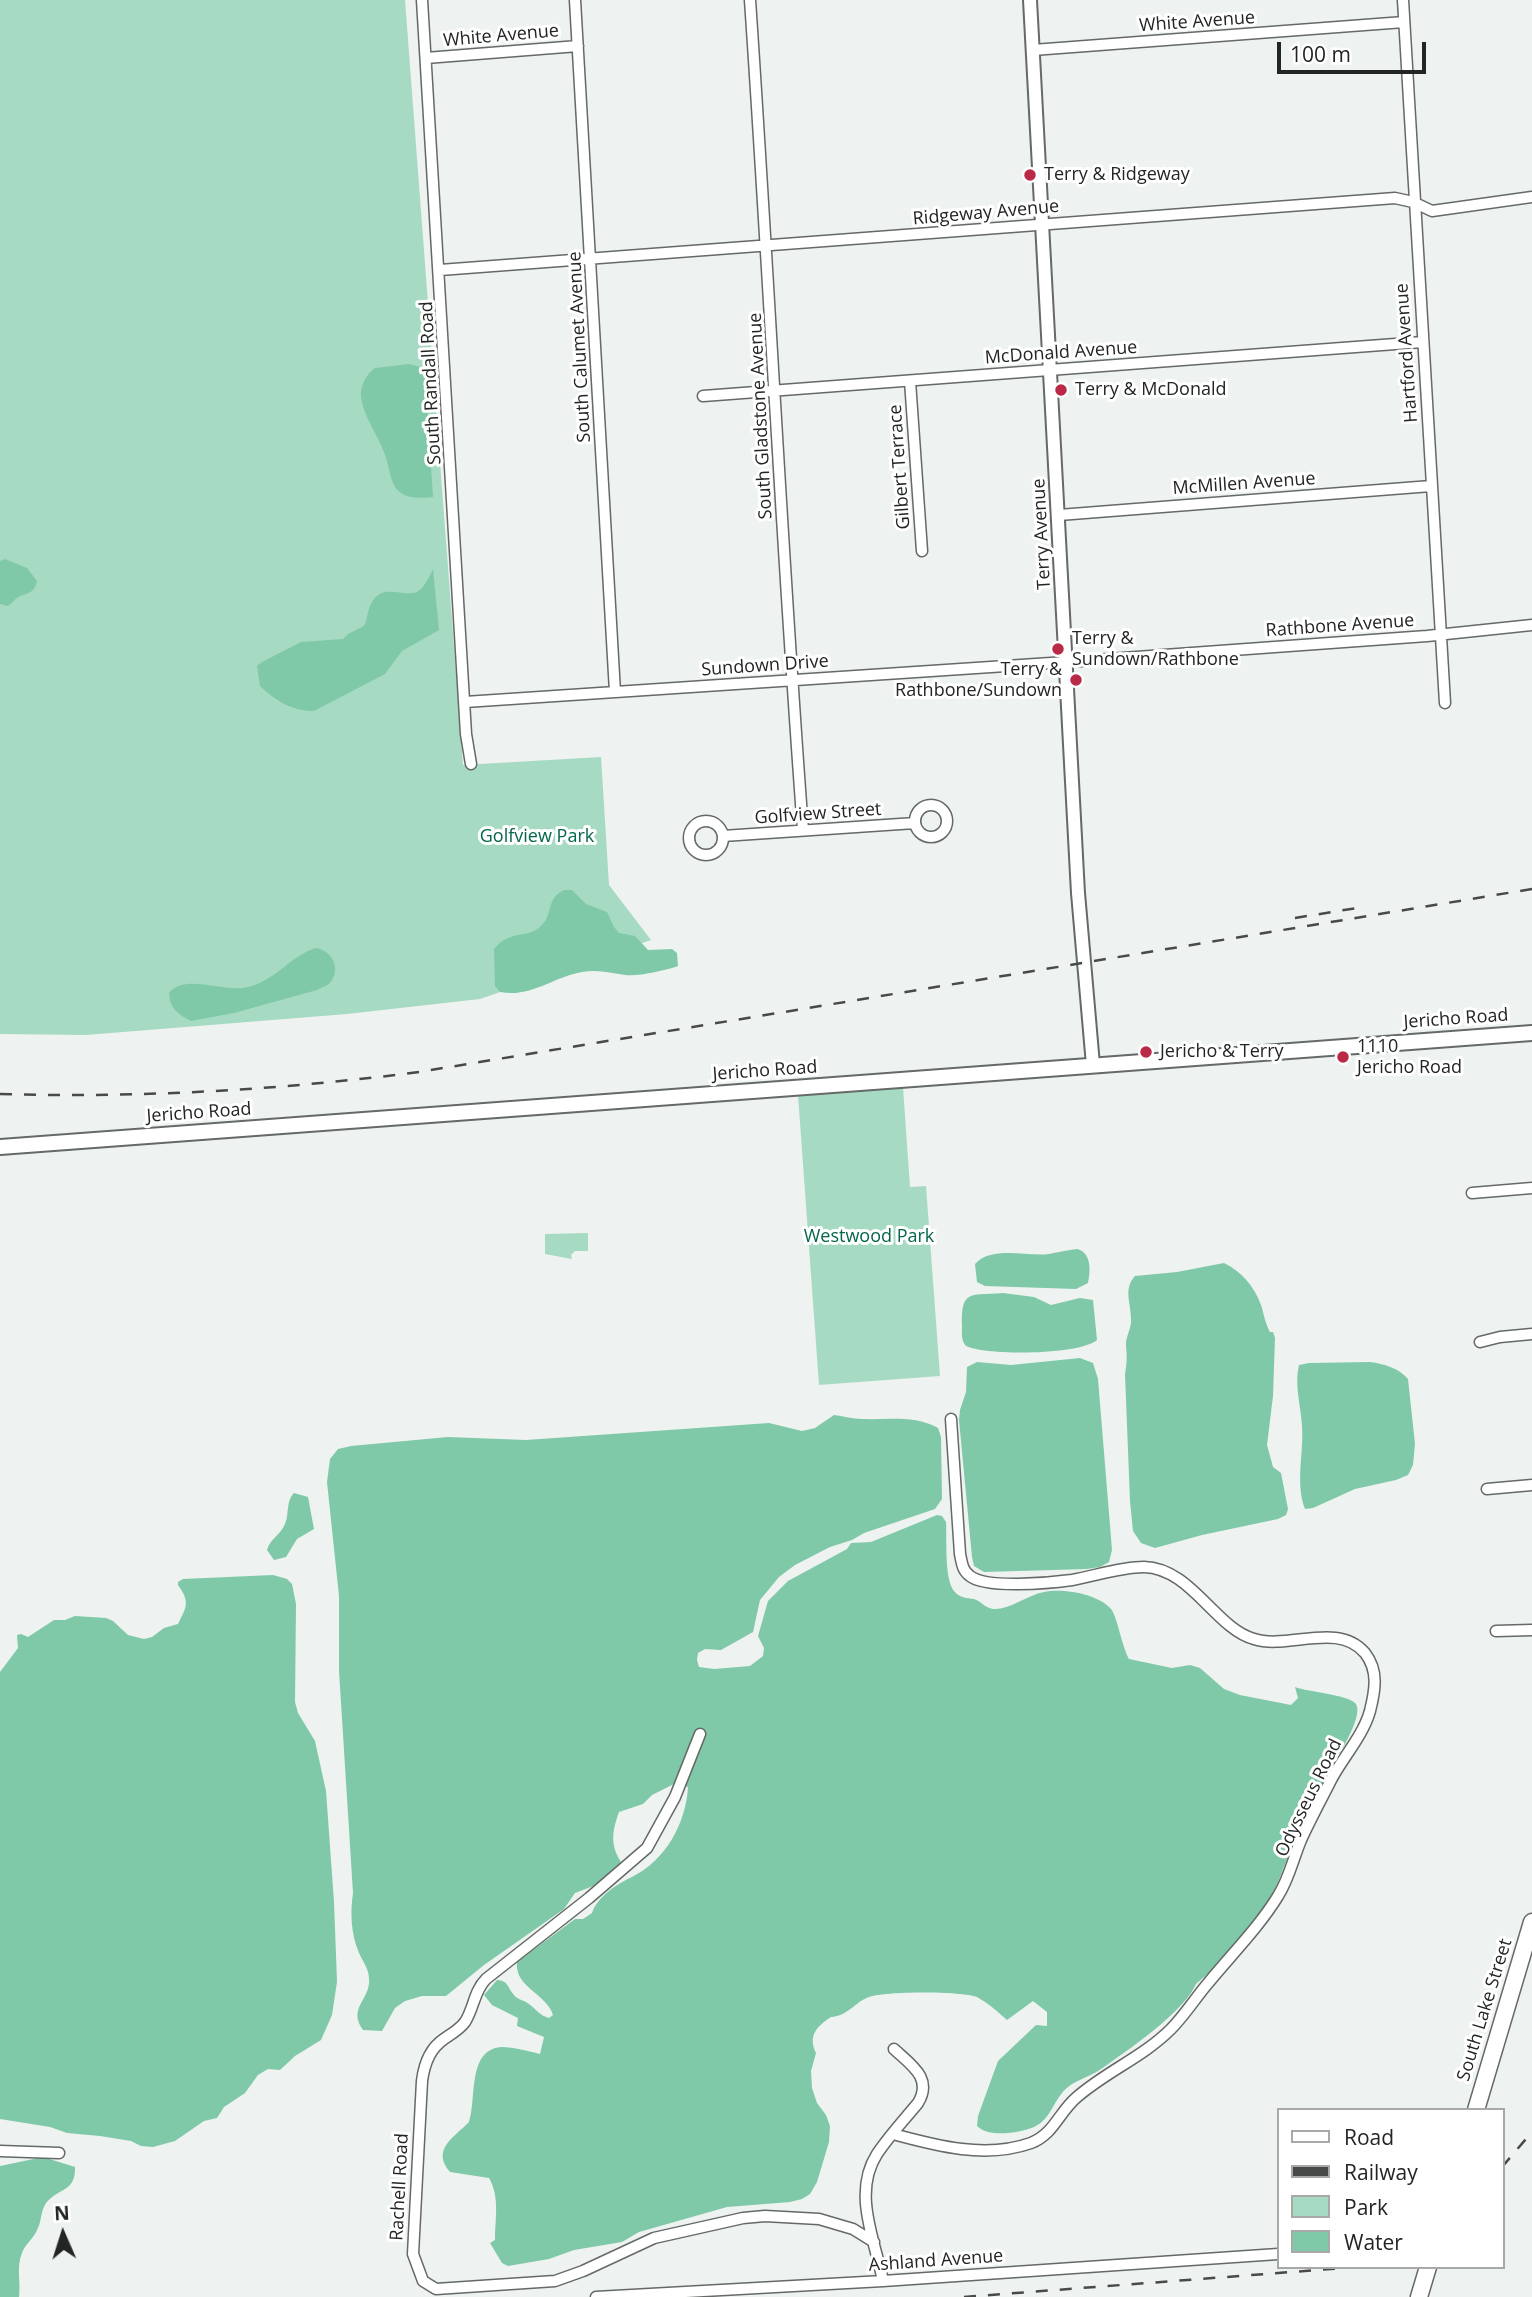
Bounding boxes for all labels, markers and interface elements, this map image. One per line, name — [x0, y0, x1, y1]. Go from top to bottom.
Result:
street label: White Avenue — [1138, 7, 1256, 37]
street label: White Avenue — [442, 20, 560, 52]
scale bar — [1280, 28, 1429, 72]
text: 100 m — [1290, 40, 1351, 68]
place label: Terry & Ridgeway — [1044, 164, 1190, 186]
marker: Terry & Ridgeway — [1022, 167, 1038, 183]
street label: Ridgeway Avenue — [912, 196, 1060, 230]
street label: South Calumet Avenue — [564, 251, 596, 443]
street label: Hartford Avenue — [1391, 283, 1423, 423]
street label: South Randall Road — [416, 301, 446, 465]
street label: South Gladstone Avenue — [745, 312, 777, 520]
street label: McDonald Avenue — [984, 337, 1138, 369]
place label: Terry & McDonald — [1075, 379, 1227, 401]
marker: Terry & McDonald — [1053, 382, 1069, 398]
street label: Gilbert Terrace — [885, 404, 915, 530]
street label: McMillen Avenue — [1172, 468, 1316, 500]
street label: Terry Avenue — [1028, 478, 1056, 590]
street label: Rathbone Avenue — [1265, 610, 1415, 642]
place label: Terry & Sundown/Rathbone — [1072, 628, 1239, 670]
marker: Terry & Sundown/Rathbone — [1050, 641, 1066, 657]
street label: Sundown Drive — [701, 651, 829, 681]
place label: Terry & Rathbone/Sundown — [895, 659, 1062, 702]
marker: Terry & Rathbone/Sundown — [1068, 672, 1084, 688]
street label: Golfview Street — [754, 799, 882, 829]
park label: Golfview Park — [480, 826, 594, 848]
street label: Jericho Road — [1403, 1005, 1509, 1033]
place label: 1110 Jericho Road — [1357, 1036, 1462, 1078]
place label: Jericho & Terry — [1160, 1041, 1284, 1063]
marker: Jericho & Terry — [1138, 1044, 1154, 1060]
marker: 1110 Jericho Road — [1335, 1049, 1351, 1065]
street label: Jericho Road — [712, 1057, 818, 1085]
street label: Jericho Road — [146, 1099, 252, 1127]
park label: Westwood Park — [804, 1226, 934, 1248]
street label: Odysseus Road — [1271, 1736, 1347, 1860]
street label: South Lake Street — [1453, 1936, 1517, 2084]
legend — [1276, 2108, 1504, 2269]
text: Road — [1344, 2123, 1394, 2151]
street label: Rachell Road — [386, 2133, 414, 2241]
text: Railway — [1344, 2158, 1418, 2186]
text: Park — [1344, 2193, 1388, 2221]
north arrow — [28, 2199, 98, 2269]
text: N — [53, 2200, 70, 2226]
text: Water — [1344, 2228, 1403, 2256]
street label: Ashland Avenue — [868, 2246, 1004, 2276]

